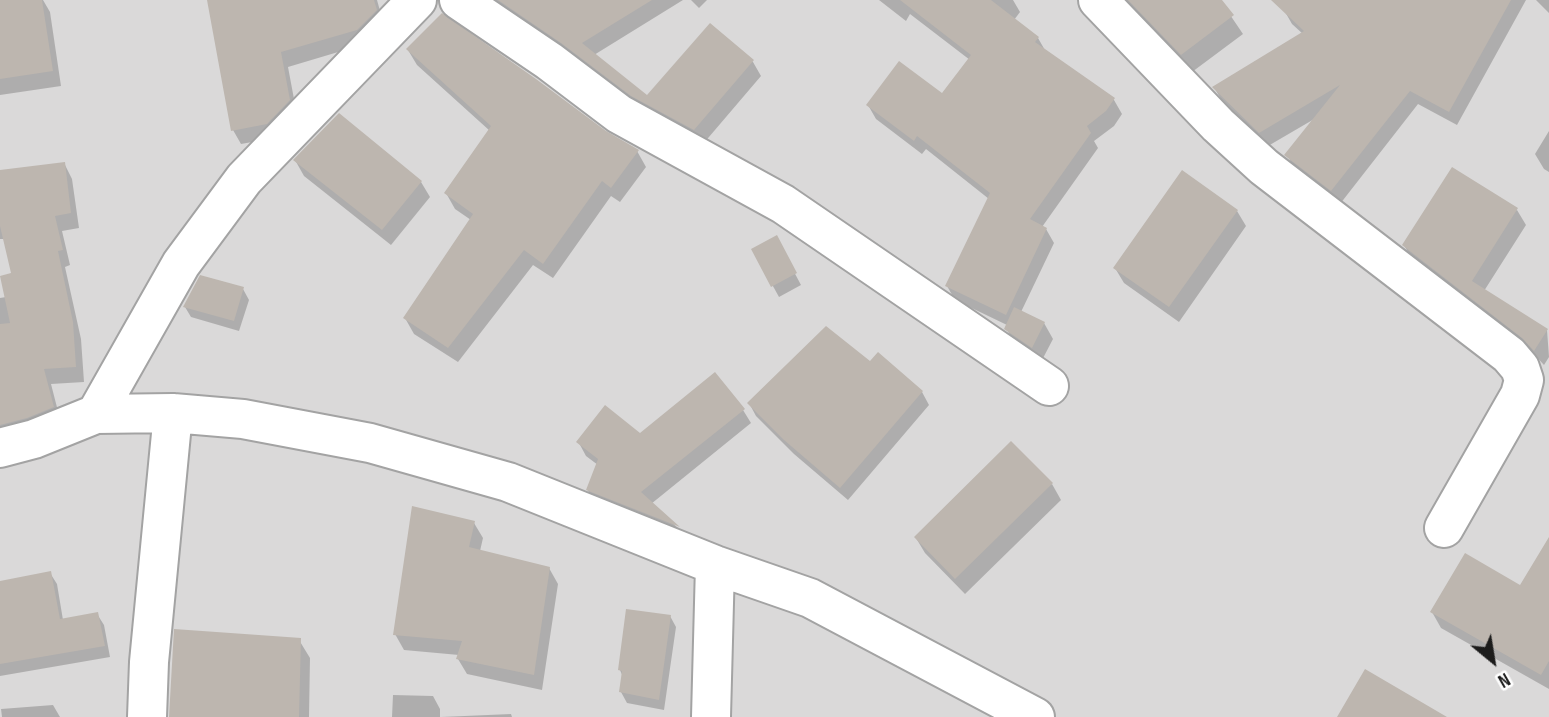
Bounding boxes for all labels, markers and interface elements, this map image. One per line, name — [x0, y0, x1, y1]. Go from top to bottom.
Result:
north arrow — [1458, 626, 1528, 696]
text: N — [1494, 667, 1514, 692]

